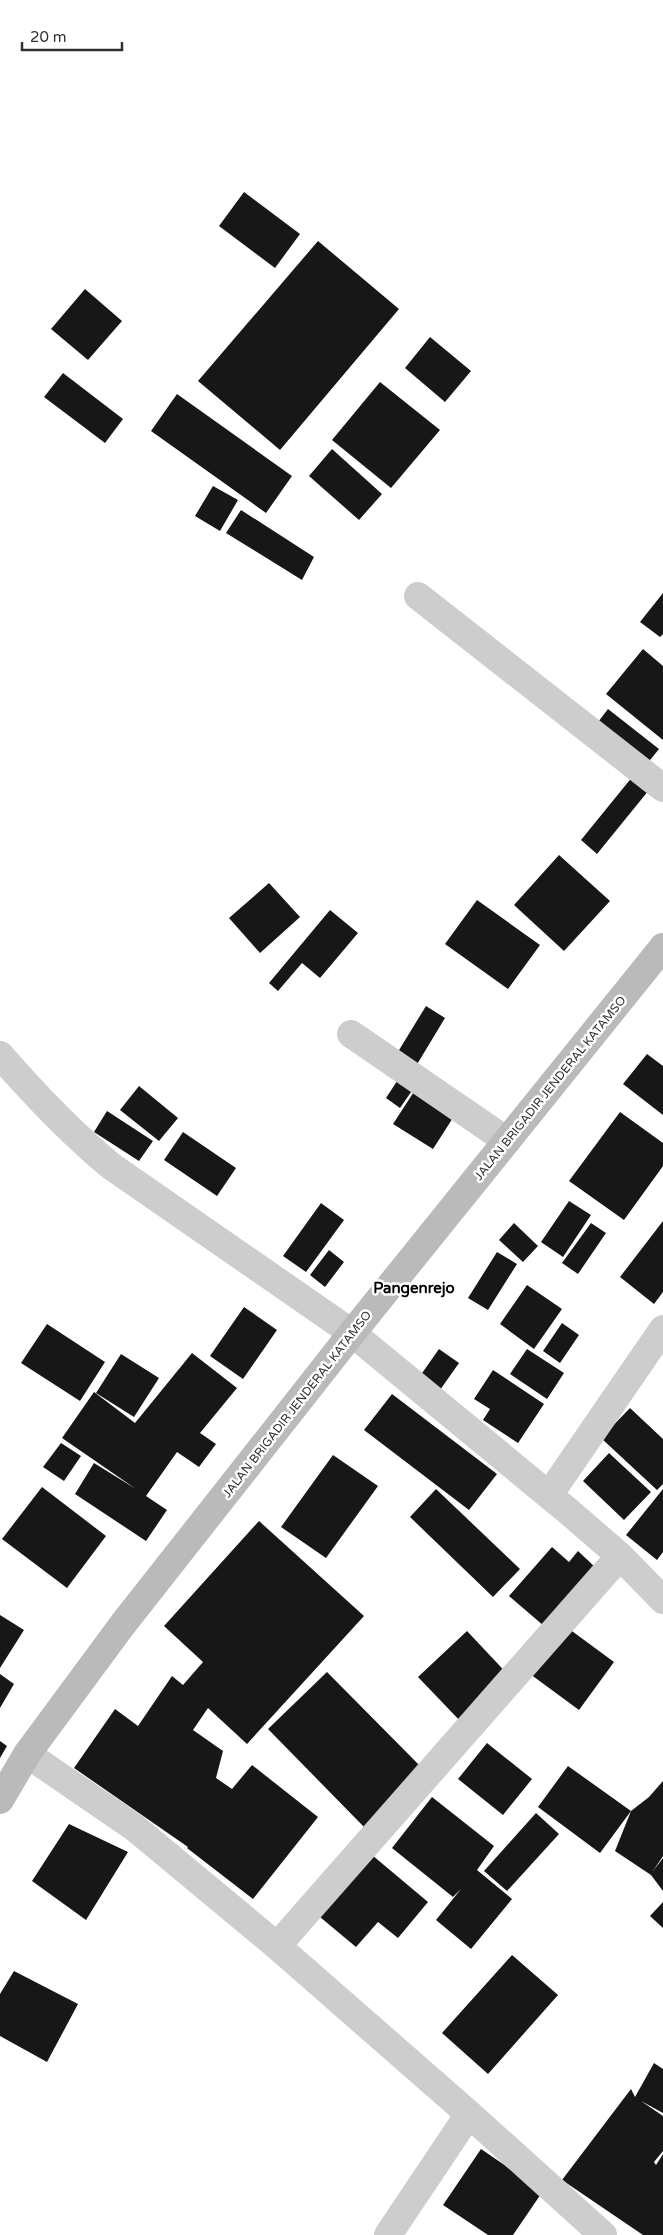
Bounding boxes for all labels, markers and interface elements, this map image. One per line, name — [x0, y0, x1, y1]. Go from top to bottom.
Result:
scale bar — [22, 20, 122, 52]
text: 20 m — [30, 28, 67, 46]
street label: JALAN BRIGADIR JENDERAL KATAMSO — [471, 993, 629, 1183]
district label: Pangenrejo — [373, 1279, 455, 1298]
street label: JALAN BRIGADIR JENDERAL KATAMSO — [220, 1308, 374, 1500]

